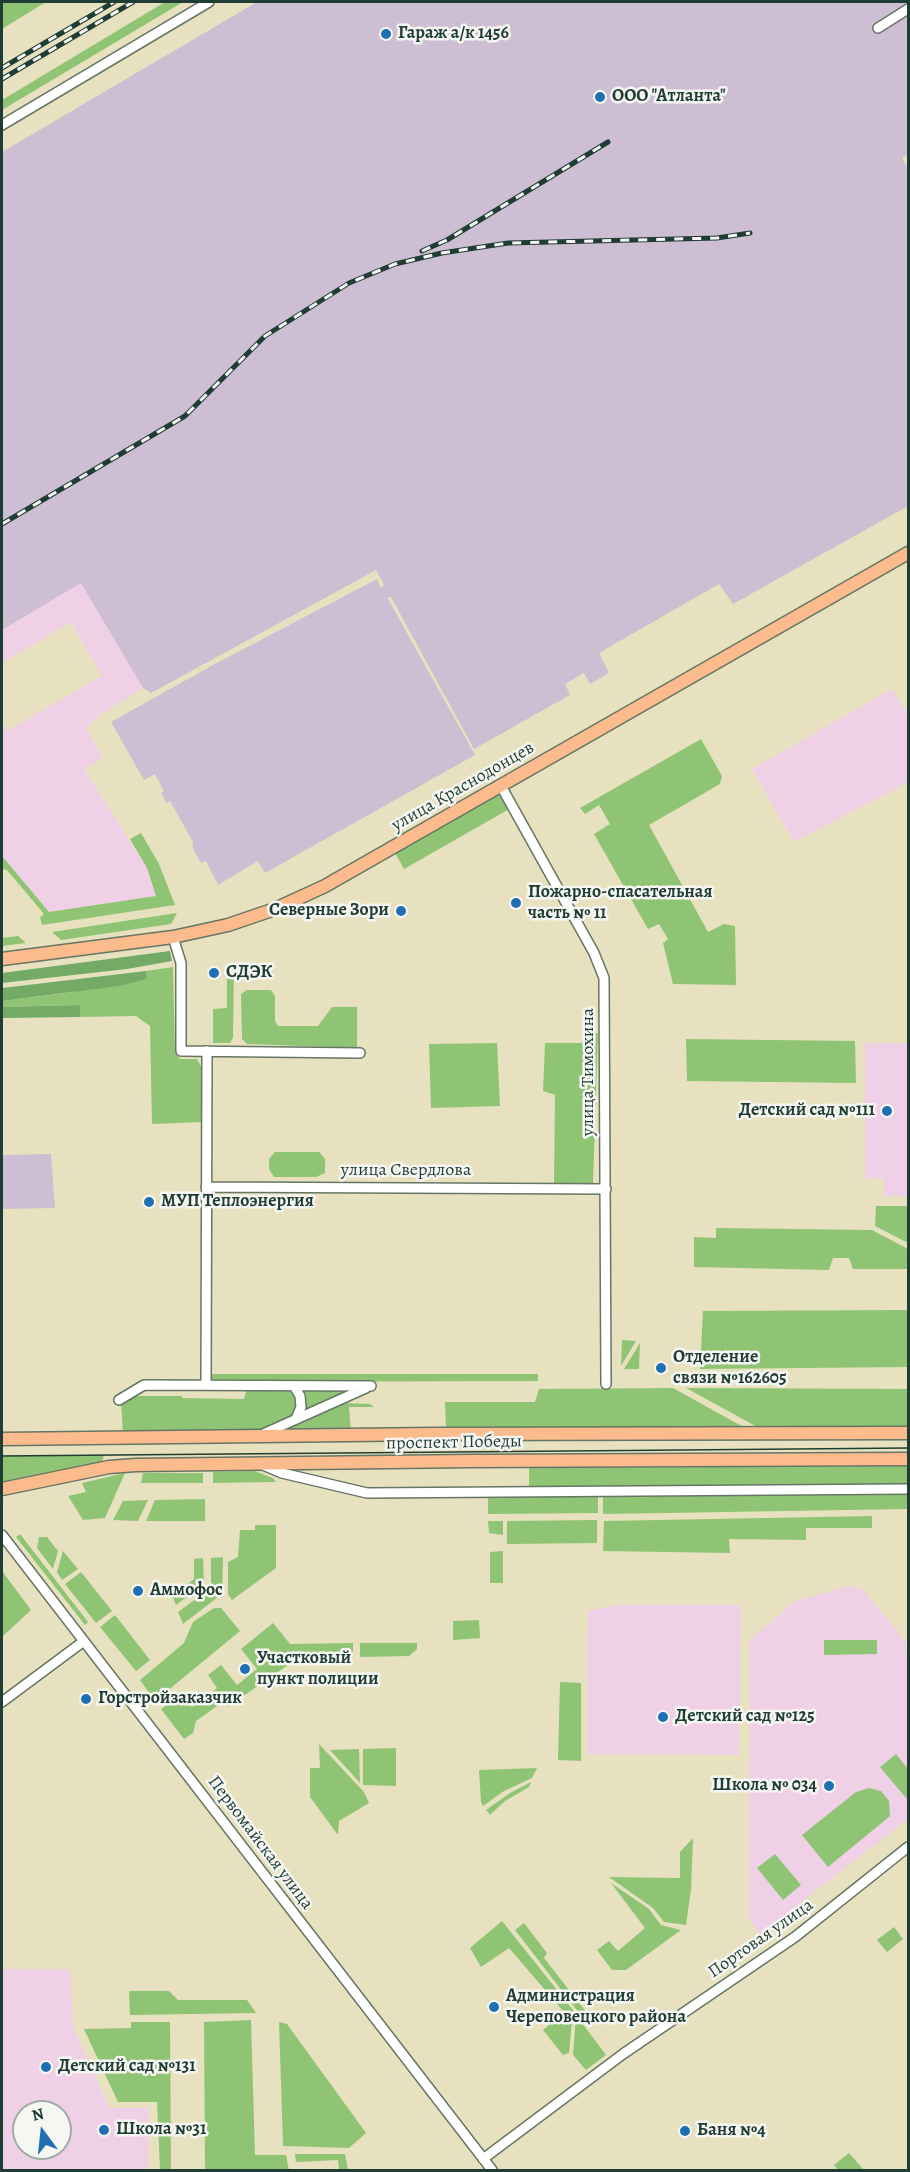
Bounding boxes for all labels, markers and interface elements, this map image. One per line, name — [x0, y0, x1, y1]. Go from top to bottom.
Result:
place label: Гараж а/к 1456 — [398, 23, 509, 45]
marker: Гараж а/к 1456 — [379, 27, 393, 41]
place label: ООО "Атланта" — [612, 86, 726, 108]
marker: ООО "Атланта" — [593, 90, 607, 104]
street label: улица Краснодонцев — [388, 737, 538, 837]
place label: Пожарно-спасательная часть № 11 — [528, 882, 712, 924]
marker: Пожарно-спасательная часть № 11 — [509, 896, 523, 910]
place label: Северные Зори — [269, 900, 389, 922]
marker: Северные Зори — [394, 904, 408, 918]
place label: СДЭК — [226, 962, 272, 984]
marker: СДЭК — [207, 966, 221, 980]
street label: улица Тимохина — [578, 1008, 600, 1136]
place label: Детский сад №111 — [739, 1100, 875, 1122]
marker: Детский сад №111 — [880, 1104, 894, 1118]
street label: улица Свердлова — [341, 1160, 471, 1182]
place label: МУП Теплоэнергия — [161, 1191, 314, 1213]
marker: МУП Теплоэнергия — [142, 1195, 156, 1209]
place label: Отделение связи №162605 — [673, 1347, 787, 1390]
marker: Отделение связи №162605 — [654, 1361, 668, 1375]
street label: проспект Победы — [386, 1431, 522, 1455]
place label: Аммофос — [150, 1580, 223, 1602]
marker: Аммофос — [131, 1584, 145, 1598]
place label: Участковый пункт полиции — [257, 1648, 379, 1690]
marker: Участковый пункт полиции — [238, 1662, 252, 1676]
place label: Горстройзаказчик — [98, 1688, 242, 1710]
marker: Горстройзаказчик — [79, 1692, 93, 1706]
place label: Детский сад №125 — [675, 1706, 815, 1728]
marker: Детский сад №125 — [656, 1710, 670, 1724]
street label: Первомайская улица — [203, 1772, 317, 1914]
place label: Школа № 034 — [712, 1775, 817, 1797]
marker: Школа № 034 — [822, 1779, 836, 1793]
street label: Портовая улица — [704, 1895, 818, 1983]
place label: Администрация Череповецкого района — [506, 1986, 686, 2028]
marker: Администрация Череповецкого района — [487, 2000, 501, 2014]
place label: Детский сад №131 — [58, 2056, 196, 2078]
marker: Детский сад №131 — [39, 2060, 53, 2074]
north arrow — [12, 2100, 72, 2160]
text: N — [29, 2102, 46, 2127]
place label: Школа №31 — [116, 2119, 206, 2141]
place label: Баня №4 — [697, 2120, 766, 2142]
marker: Школа №31 — [97, 2123, 111, 2137]
marker: Баня №4 — [678, 2124, 692, 2138]

